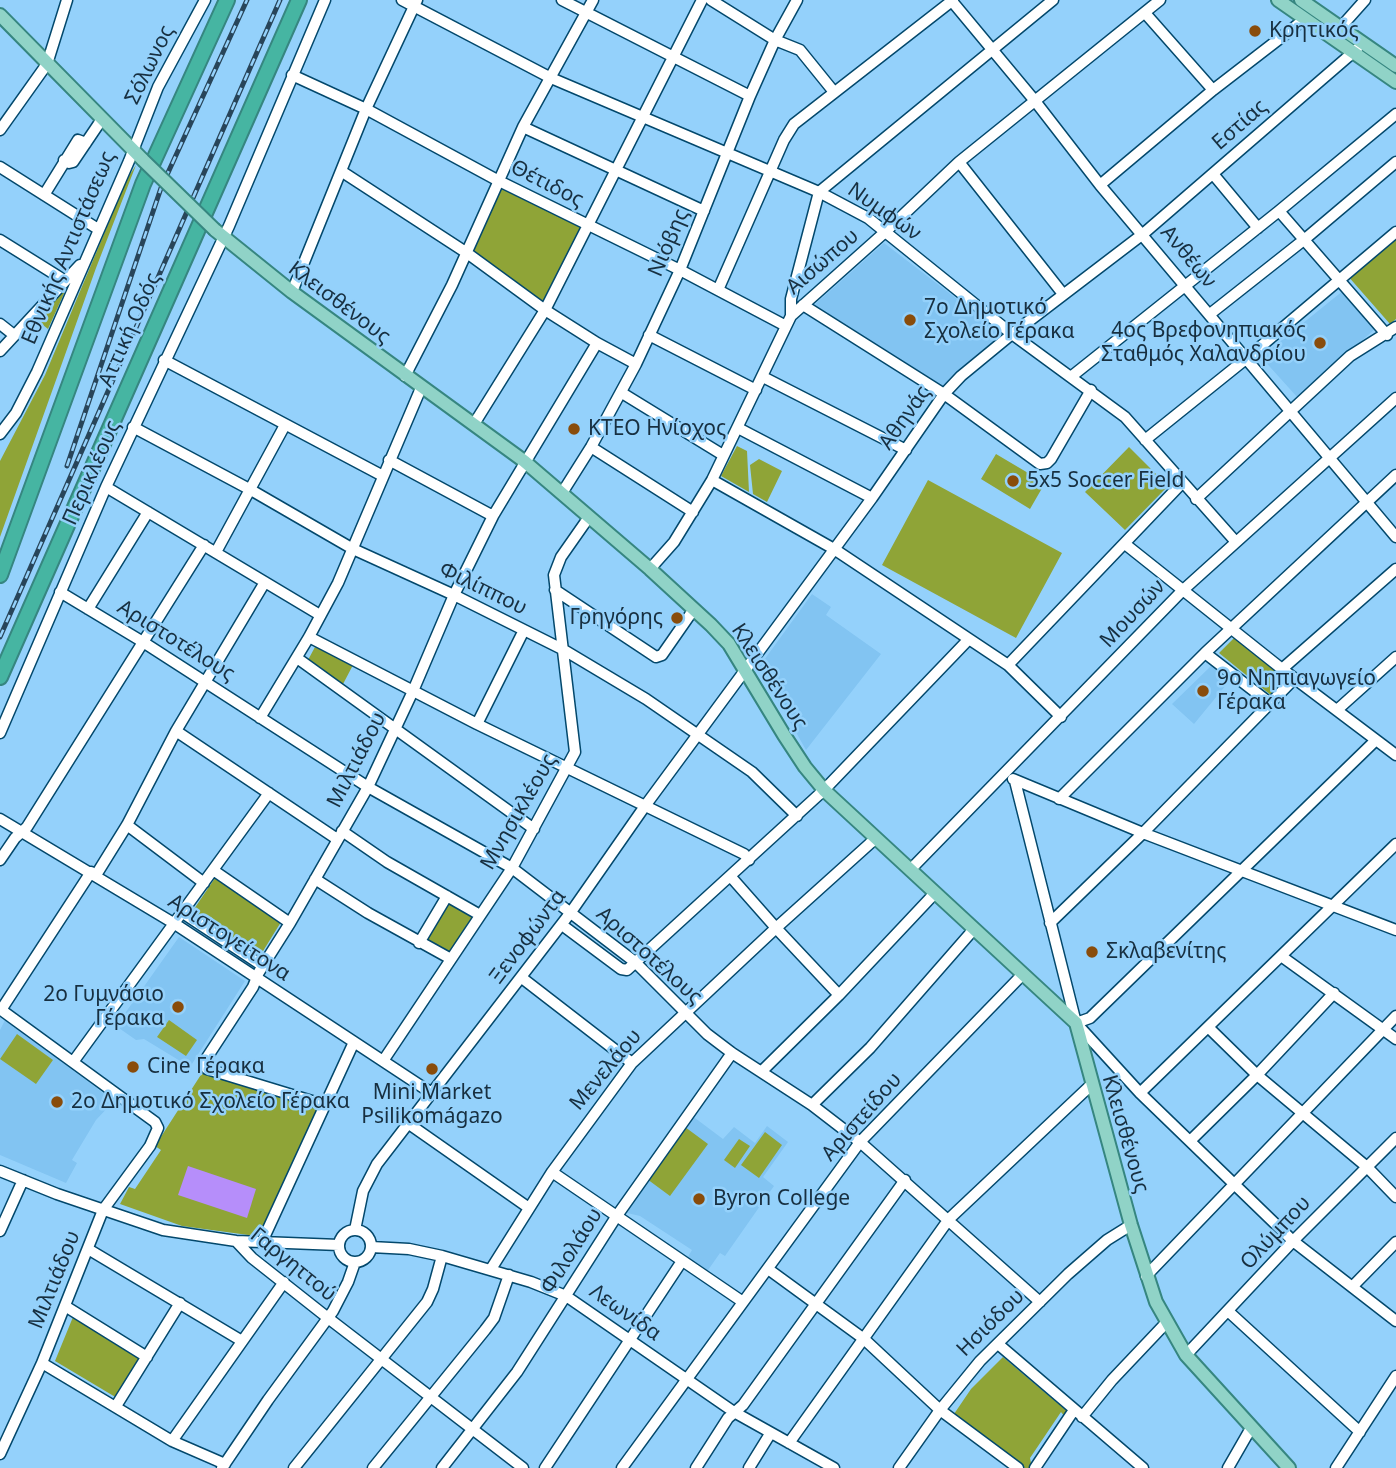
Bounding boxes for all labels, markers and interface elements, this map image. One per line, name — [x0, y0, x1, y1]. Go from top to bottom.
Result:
place label: Κρητικός — [1269, 18, 1359, 44]
street label: Σόλωνος — [120, 21, 180, 109]
marker: Κρητικός — [1247, 23, 1263, 39]
street label: Εστίας — [1207, 94, 1273, 156]
street label: Εθνικής Αντιστάσεως — [17, 148, 121, 348]
street label: Θέτιδος — [506, 155, 588, 213]
street label: Νυμφών — [842, 178, 926, 246]
street label: Νιόβης — [644, 205, 694, 281]
street label: Ανθέων — [1155, 221, 1221, 293]
street label: Αισώπου — [782, 224, 864, 300]
street label: Κλεισθένους — [283, 256, 395, 350]
street label: Αττική Οδός — [94, 269, 166, 391]
place label: 7o Δημοτικό Σχολείο Γέρακα — [924, 295, 1074, 345]
marker: 7o Δημοτικό Σχολείο Γέρακα — [902, 312, 918, 328]
place label: 4ος Βρεφονηπιακός Σταθμός Χαλανδρίου — [1101, 318, 1306, 368]
marker: 4ος Βρεφονηπιακός Σταθμός Χαλανδρίου — [1312, 335, 1328, 351]
street label: Αθηνάς — [874, 381, 936, 455]
place label: ΚΤΕΟ Hνίοχος — [588, 416, 726, 442]
street label: Περικλέους — [58, 417, 126, 529]
marker: ΚΤΕΟ Hνίοχος — [566, 421, 582, 437]
place label: 5x5 Soccer Field — [1027, 468, 1184, 494]
marker: 5x5 Soccer Field — [1005, 473, 1021, 489]
street label: Φιλίππου — [435, 557, 531, 621]
street label: Μουσών — [1095, 575, 1171, 653]
street label: Αριστοτέλους — [113, 595, 239, 687]
place label: Γρηγόρης — [569, 605, 663, 631]
marker: Γρηγόρης — [669, 610, 685, 626]
street label: Κλεισθένους — [725, 619, 813, 735]
place label: 9ο Νηπιαγωγείο Γέρακα — [1217, 666, 1376, 716]
marker: 9ο Νηπιαγωγείο Γέρακα — [1195, 683, 1211, 699]
street label: Μιλτιάδου — [322, 708, 392, 812]
street label: Μνησικλέους — [476, 750, 562, 874]
street label: Ξενοφώντα — [484, 885, 572, 989]
street label: Αριστογείτονα — [163, 889, 295, 987]
street label: Αριστοτέλους — [591, 902, 707, 1010]
place label: Σκλαβενίτης — [1106, 939, 1226, 965]
marker: Σκλαβενίτης — [1084, 944, 1100, 960]
place label: 2ο Γυμνάσιο Γέρακα — [43, 982, 164, 1032]
marker: 2ο Γυμνάσιο Γέρακα — [170, 999, 186, 1015]
street label: Μενελάου — [565, 1024, 647, 1116]
place label: Cine Γέρακα — [147, 1054, 265, 1080]
marker: Cine Γέρακα — [125, 1059, 141, 1075]
marker: Mini Market Psilikomágazo — [424, 1061, 440, 1077]
street label: Αριστείδου — [817, 1067, 907, 1167]
street label: Κλεισθένους — [1096, 1072, 1154, 1196]
place label: Mini Market Psilikomágazo — [361, 1080, 503, 1130]
place label: 2ο Δημοτικό Σχολείο Γέρακα — [71, 1089, 350, 1115]
marker: 2ο Δημοτικό Σχολείο Γέρακα — [49, 1094, 65, 1110]
place label: Byron College — [713, 1186, 850, 1212]
marker: Byron College — [691, 1191, 707, 1207]
street label: Ολύμπου — [1236, 1191, 1316, 1275]
street label: Φιλολάου — [536, 1203, 608, 1299]
street label: Γαργηττού — [245, 1223, 341, 1307]
street label: Μιλτιάδου — [24, 1227, 86, 1333]
street label: Λεωνίδα — [584, 1279, 666, 1347]
street label: Ησιόδου — [952, 1284, 1030, 1362]

